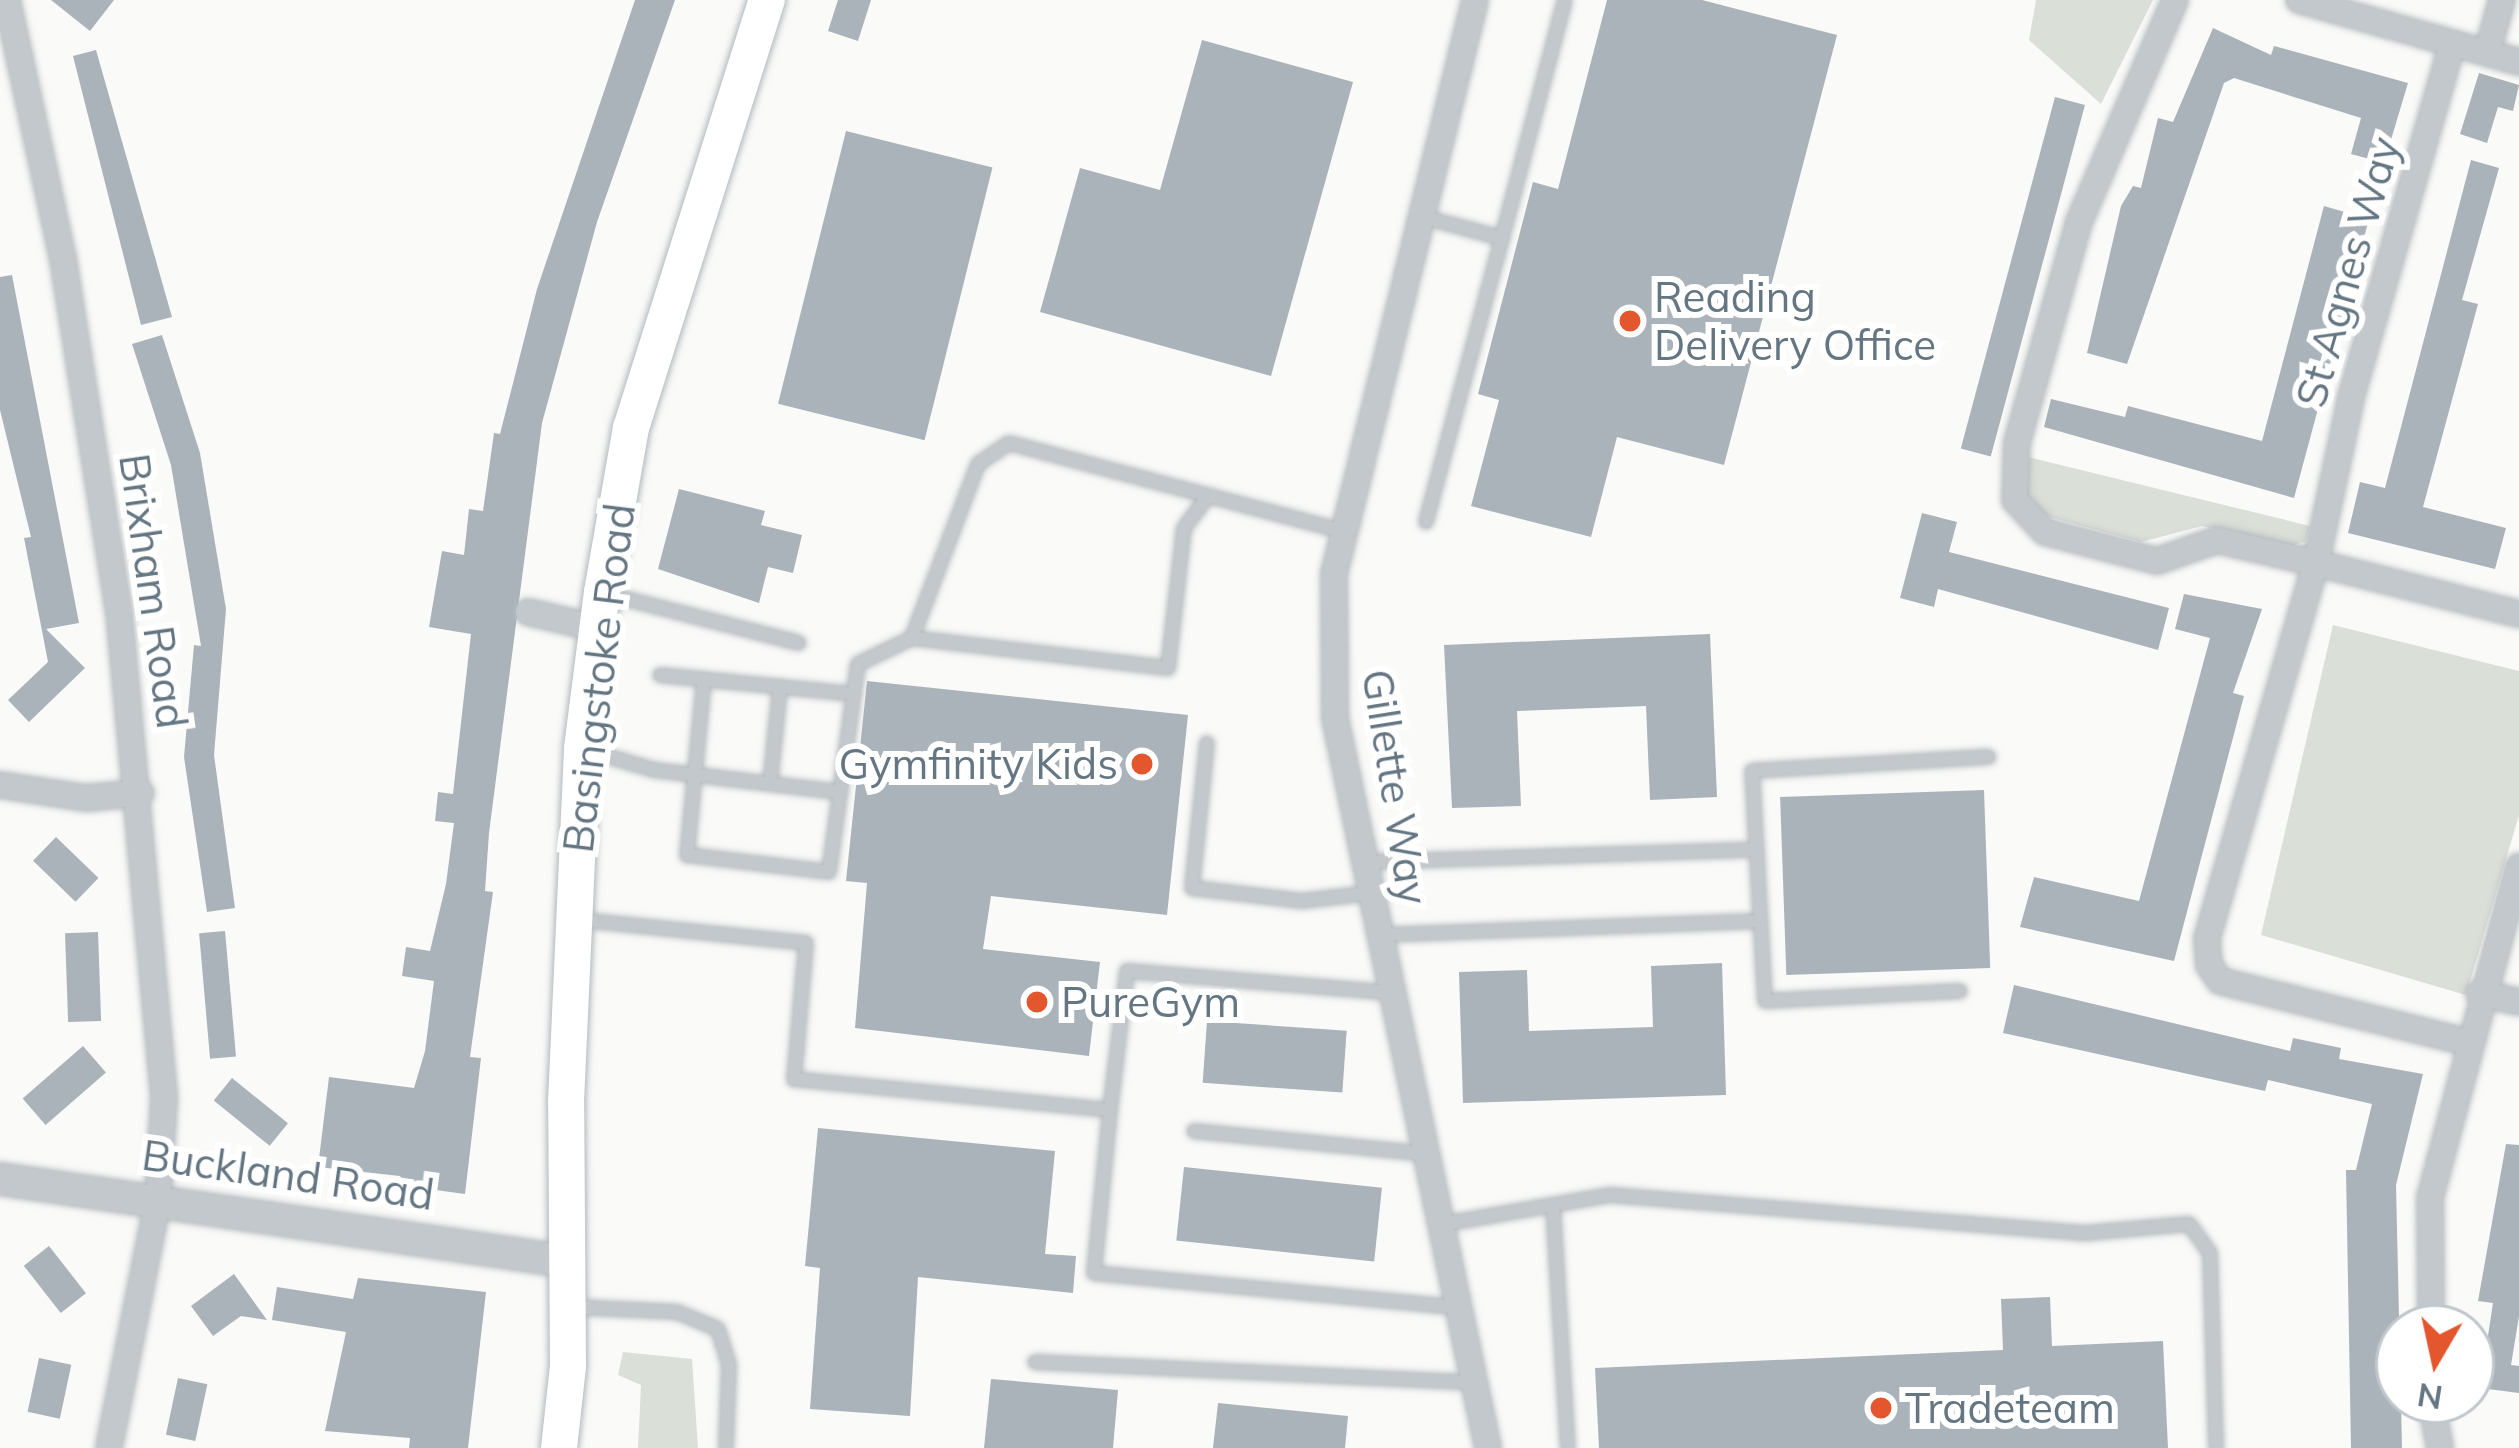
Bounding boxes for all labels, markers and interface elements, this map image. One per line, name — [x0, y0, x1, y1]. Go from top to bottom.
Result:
street label: St Agnes Way — [2285, 131, 2411, 413]
place label: Reading Delivery Office — [1654, 272, 1936, 370]
marker: Reading Delivery Office — [1617, 308, 1643, 334]
street label: Brixham Road — [109, 450, 197, 732]
street label: Basingstoke Road — [553, 500, 645, 856]
street label: Gillette Way — [1352, 666, 1438, 908]
place label: Gymfinity Kids — [839, 739, 1118, 789]
marker: Gymfinity Kids — [1129, 751, 1155, 777]
place label: PureGym — [1061, 977, 1240, 1027]
marker: PureGym — [1024, 989, 1050, 1015]
street label: Buckland Road — [139, 1130, 437, 1220]
north arrow — [2375, 1304, 2495, 1424]
text: N — [2414, 1375, 2445, 1419]
place label: Tradeteam — [1905, 1383, 2115, 1433]
marker: Tradeteam — [1868, 1395, 1894, 1421]

